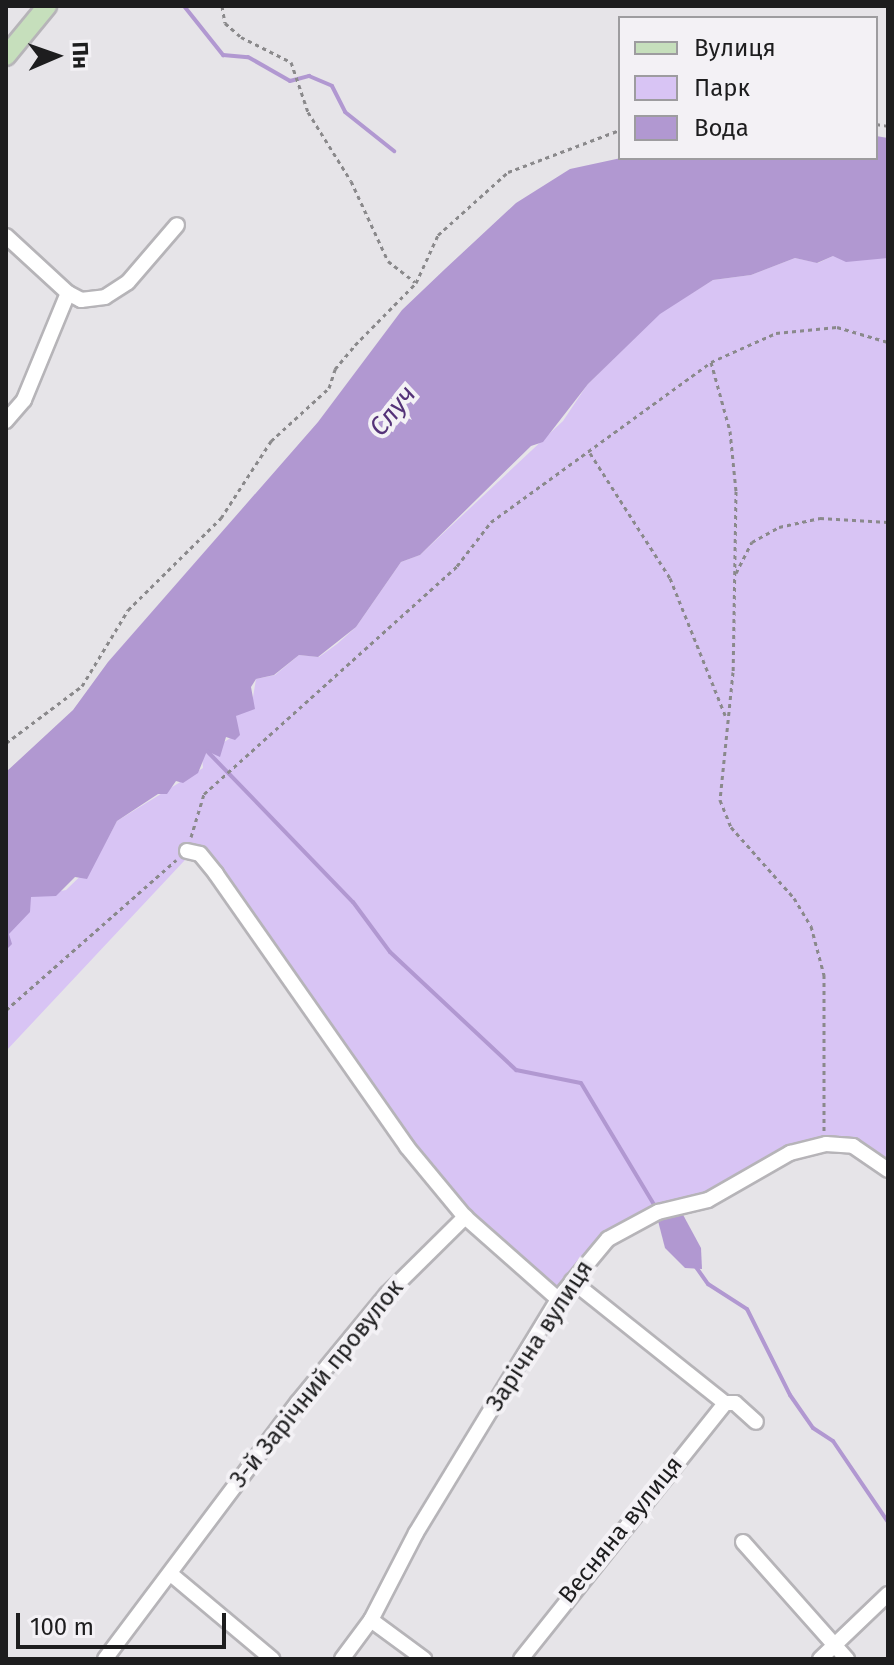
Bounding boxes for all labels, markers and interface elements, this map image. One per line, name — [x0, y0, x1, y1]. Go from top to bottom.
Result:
north arrow — [16, 16, 96, 96]
legend — [618, 16, 878, 160]
text: Вулиця — [694, 34, 776, 62]
text: Пн — [67, 41, 94, 69]
text: Парк — [694, 74, 750, 102]
text: Вода — [694, 114, 749, 142]
water label: Случ — [363, 379, 423, 443]
street label: Зарічна вулиця — [481, 1255, 599, 1417]
street label: 3-й Зарічний провулок — [224, 1274, 410, 1494]
street label: Весняна вулиця — [553, 1451, 689, 1609]
scale bar — [20, 1597, 230, 1647]
text: 100 m — [30, 1613, 94, 1641]

